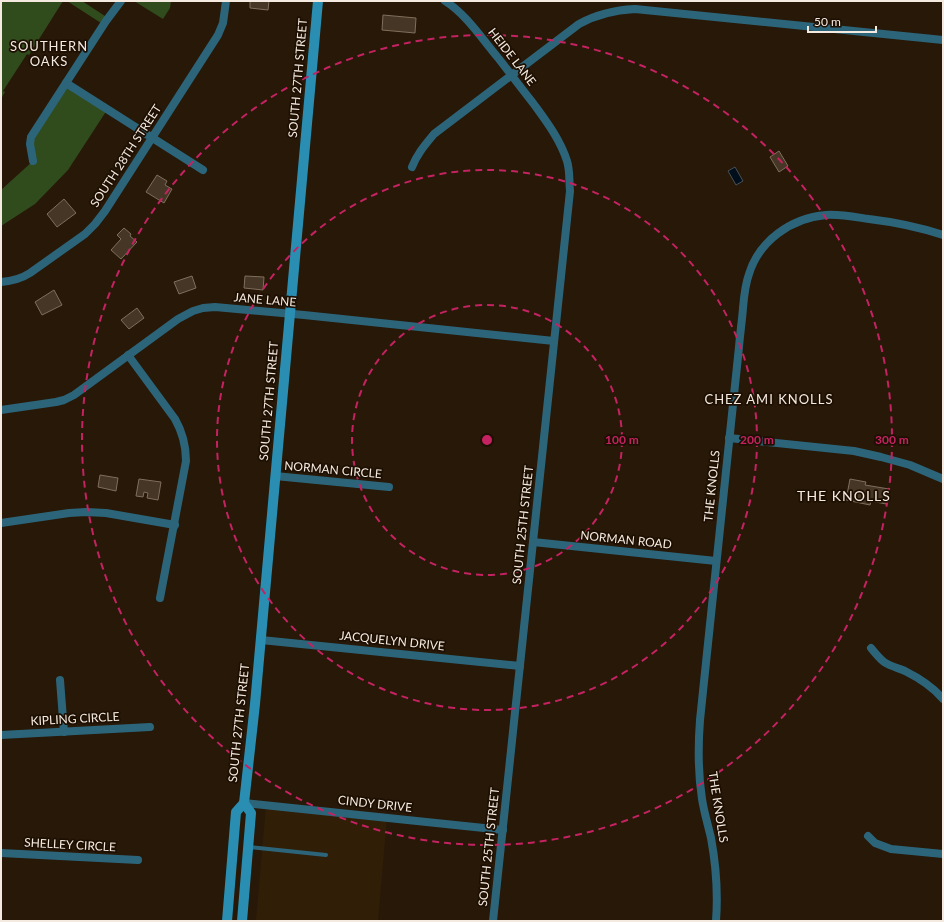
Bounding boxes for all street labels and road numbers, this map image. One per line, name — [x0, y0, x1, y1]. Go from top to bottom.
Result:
street label: SOUTH 27TH STREET — [285, 18, 310, 138]
street label: HEIDE LANE — [485, 25, 540, 89]
street label: SOUTH 28TH STREET — [87, 101, 164, 210]
street label: JANE LANE — [233, 289, 297, 310]
street label: SOUTH 27TH STREET — [256, 341, 281, 461]
street label: THE KNOLLS — [700, 449, 723, 522]
street label: NORMAN CIRCLE — [284, 458, 382, 481]
street label: SOUTH 25TH STREET — [509, 465, 536, 585]
street label: NORMAN ROAD — [580, 527, 673, 552]
street label: JACQUELYN DRIVE — [339, 628, 446, 654]
street label: SOUTH 27TH STREET — [225, 663, 252, 783]
street label: KIPLING CIRCLE — [30, 709, 120, 728]
street label: THE KNOLLS — [705, 770, 732, 844]
street label: SOUTH 25TH STREET — [475, 787, 502, 907]
street label: CINDY DRIVE — [337, 792, 413, 815]
street label: SHELLEY CIRCLE — [24, 835, 116, 854]

